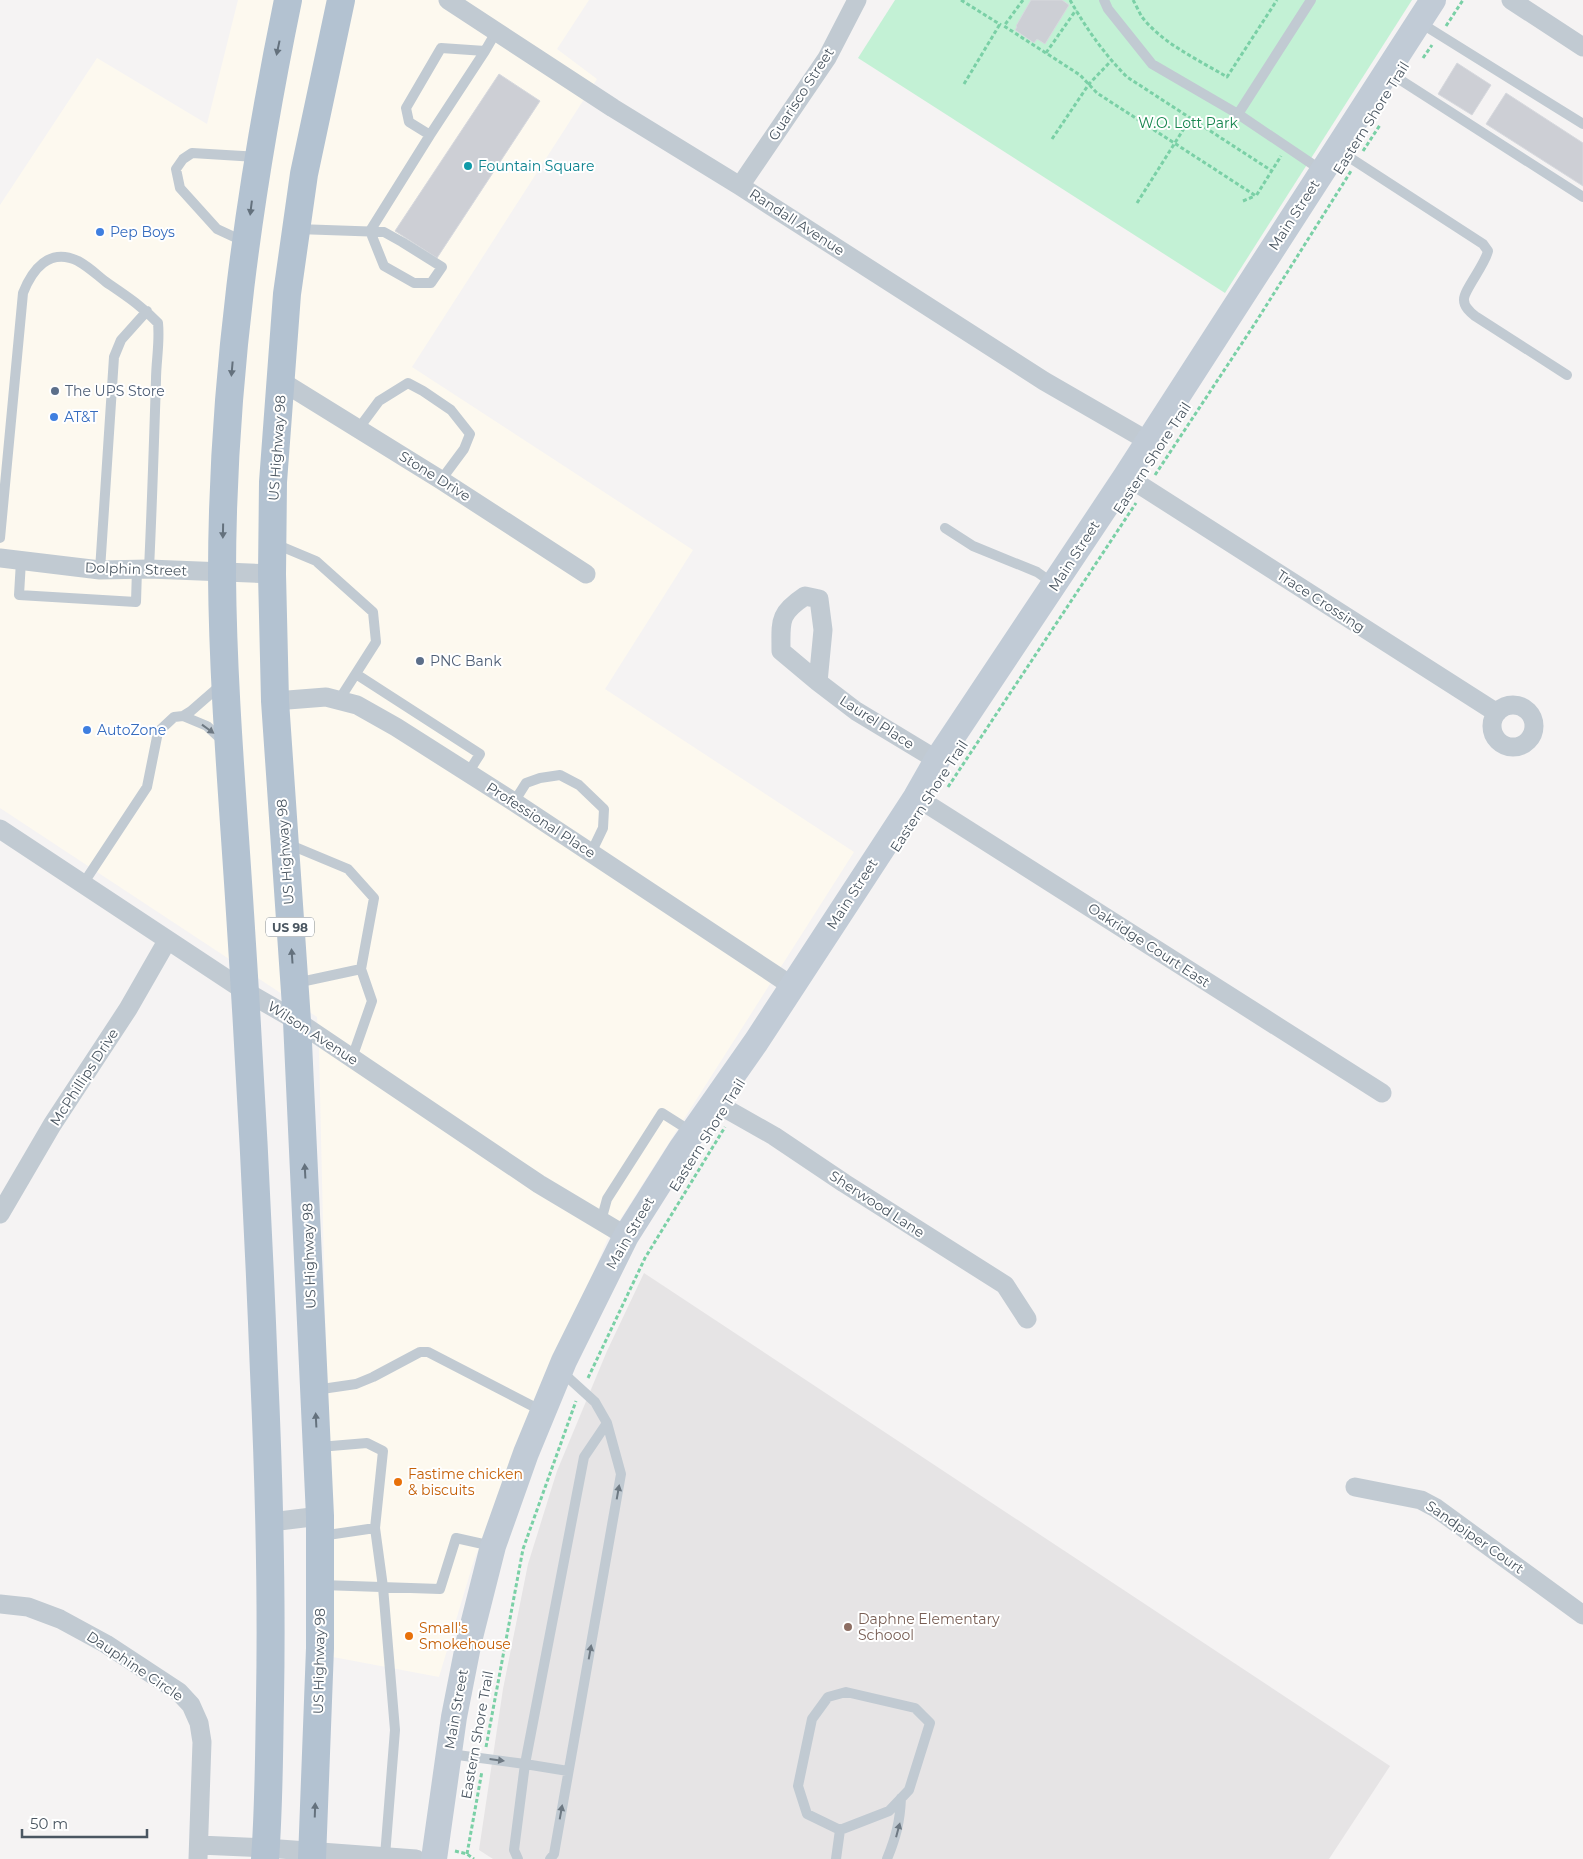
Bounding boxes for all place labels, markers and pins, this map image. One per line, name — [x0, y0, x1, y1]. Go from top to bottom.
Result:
place label: Fountain Square — [478, 157, 595, 175]
marker: Fountain Square — [462, 160, 474, 172]
place label: Pep Boys — [110, 223, 175, 241]
marker: Pep Boys — [94, 226, 106, 238]
place label: The UPS Store — [65, 382, 165, 400]
marker: The UPS Store — [49, 385, 61, 397]
place label: AT&T — [64, 408, 98, 426]
marker: AT&T — [48, 411, 60, 423]
place label: PNC Bank — [430, 652, 502, 670]
marker: PNC Bank — [414, 655, 426, 667]
place label: AutoZone — [97, 721, 166, 739]
marker: AutoZone — [81, 724, 93, 736]
place label: Fastime chicken & biscuits — [408, 1465, 523, 1499]
marker: Fastime chicken & biscuits — [392, 1476, 404, 1488]
place label: Daphne Elementary Schoool — [858, 1610, 1000, 1644]
place label: Small's Smokehouse — [419, 1619, 511, 1653]
marker: Daphne Elementary Schoool — [842, 1621, 854, 1633]
marker: Small's Smokehouse — [403, 1630, 415, 1642]

